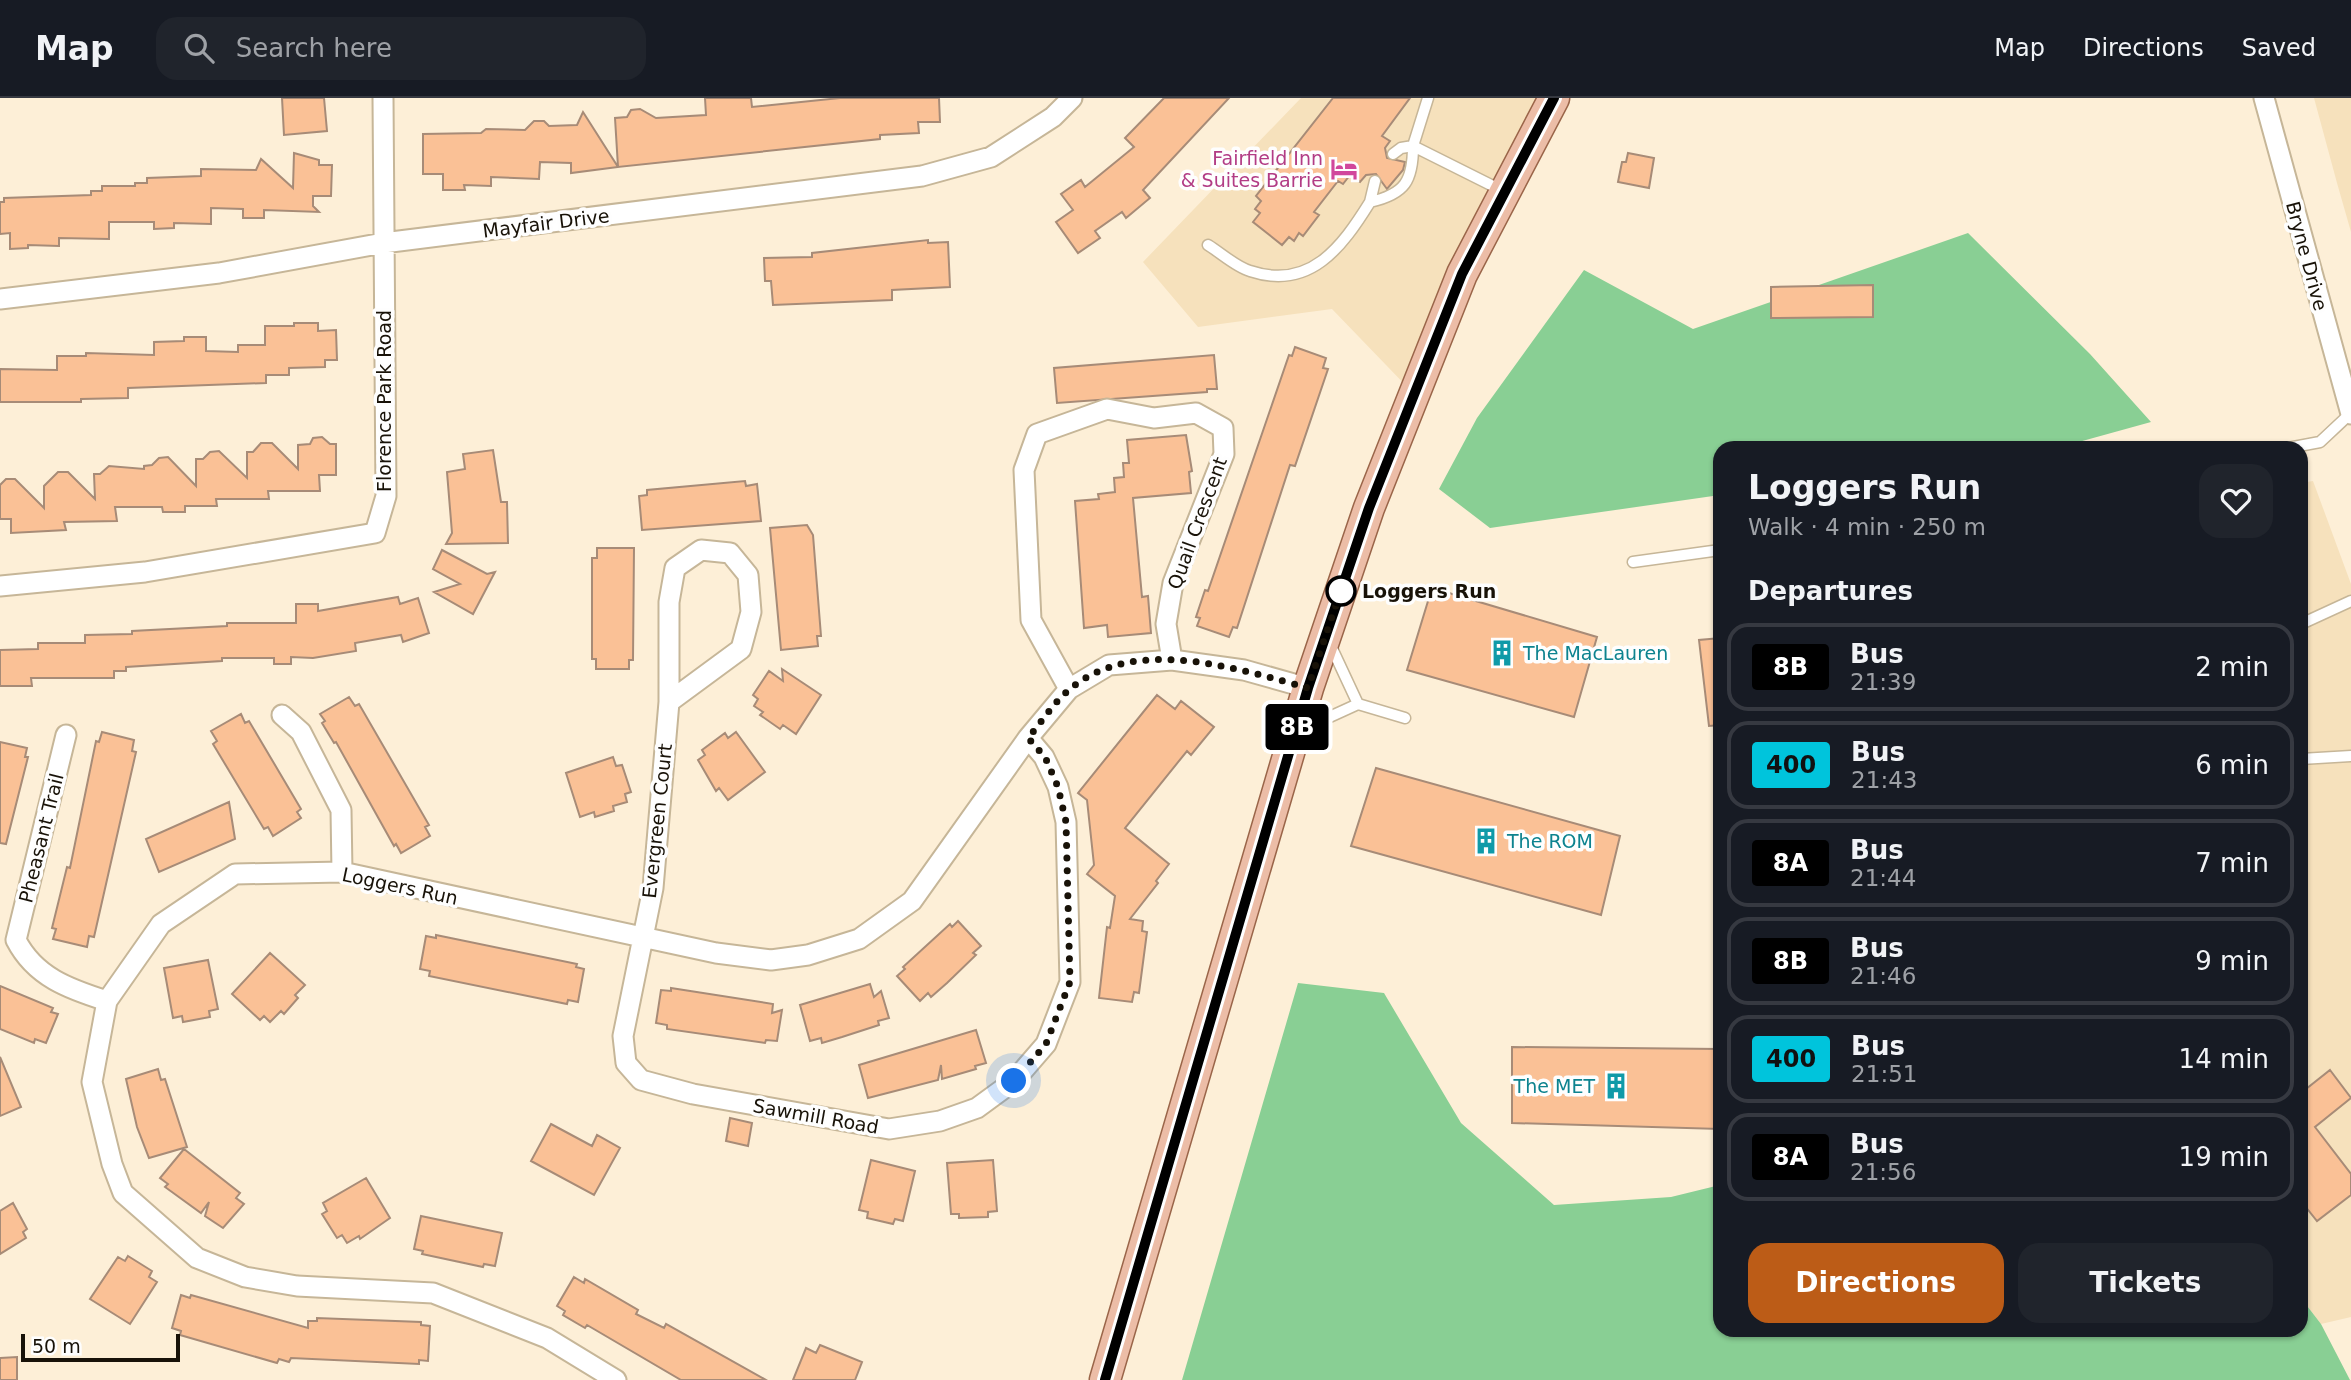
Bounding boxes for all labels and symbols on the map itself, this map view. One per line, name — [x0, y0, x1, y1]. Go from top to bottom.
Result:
place label: Fairfield Inn & Suites Barrie — [1181, 147, 1323, 191]
hotel icon: Fairfield Inn & Suites Barrie — [1329, 154, 1359, 184]
street label: Bryne Drive — [2282, 199, 2332, 313]
street label: Mayfair Drive — [481, 204, 611, 242]
street label: Florence Park Road — [373, 310, 395, 492]
street label: Quail Crescent — [1163, 454, 1231, 592]
marker: Loggers Run — [1326, 576, 1356, 606]
place label: Loggers Run — [1362, 580, 1496, 602]
building icon: The MacLauren — [1487, 638, 1517, 668]
place label: The MacLauren — [1522, 642, 1668, 664]
line badge: 8B — [1266, 704, 1328, 750]
street label: Evergreen Court — [638, 743, 676, 899]
street label: Pheasant Trail — [14, 771, 68, 905]
building icon: The ROM — [1471, 826, 1501, 856]
place label: The ROM — [1506, 830, 1593, 852]
street label: Loggers Run — [340, 863, 460, 909]
your location — [996, 1063, 1031, 1098]
building icon: The MET — [1601, 1071, 1631, 1101]
place label: The MET — [1513, 1075, 1595, 1097]
street label: Sawmill Road — [751, 1094, 881, 1138]
scale bar — [21, 1331, 180, 1363]

